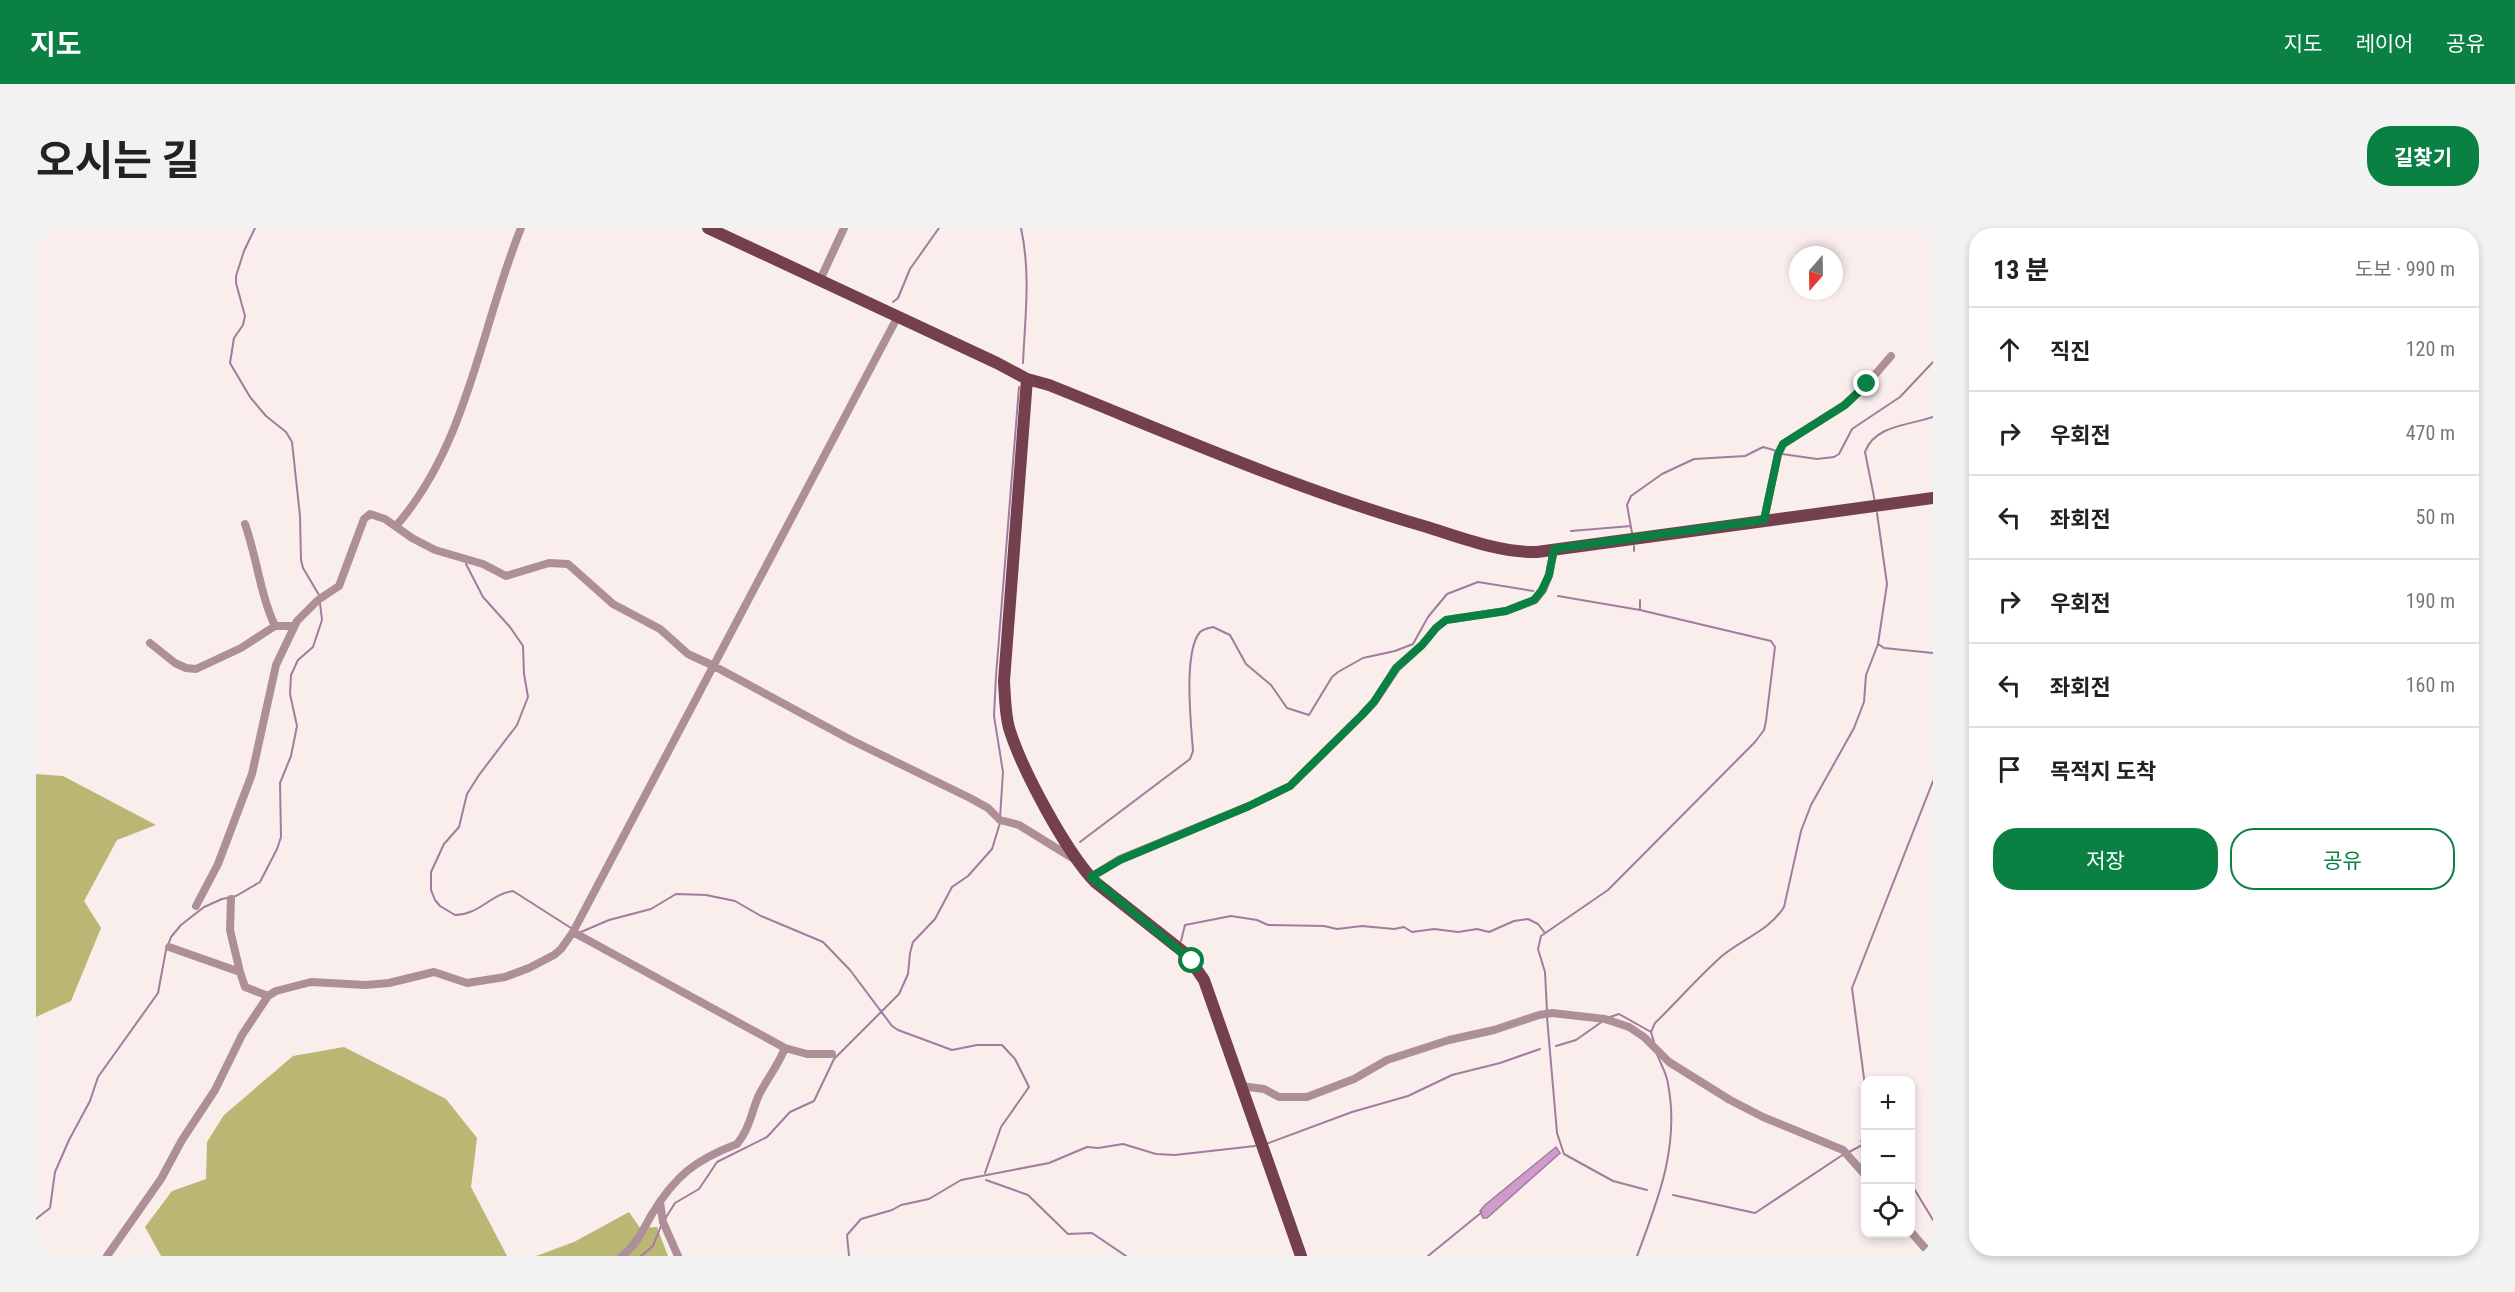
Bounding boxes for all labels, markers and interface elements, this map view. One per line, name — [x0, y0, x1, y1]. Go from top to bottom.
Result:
text: 지도 — [30, 28, 82, 61]
text: 지도 — [2284, 32, 2322, 56]
text: 레이어 — [2355, 32, 2413, 56]
text: 공유 — [2446, 32, 2485, 56]
button: 길찾기 — [2367, 126, 2479, 186]
text: 오시는 길 — [36, 136, 200, 185]
north arrow — [1789, 246, 1843, 300]
text: 13 분 — [1993, 255, 2049, 285]
text: 도보 · 990 m — [2355, 257, 2455, 281]
icon: ahead — [1993, 333, 2026, 366]
text: 120 m — [2406, 337, 2455, 361]
text: 직진 — [2050, 339, 2090, 364]
route end — [1853, 370, 1879, 396]
icon: right — [1993, 417, 2026, 450]
text: 470 m — [2406, 421, 2455, 445]
text: 우회전 — [2050, 423, 2111, 448]
icon: left — [1993, 501, 2026, 534]
text: 50 m — [2416, 505, 2455, 529]
text: 좌회전 — [2050, 507, 2111, 532]
icon: right — [1993, 585, 2026, 618]
text: 190 m — [2406, 589, 2455, 613]
text: 우회전 — [2050, 591, 2111, 616]
icon: left — [1993, 669, 2026, 702]
text: 160 m — [2406, 673, 2455, 697]
text: 좌회전 — [2050, 675, 2111, 700]
icon: arrive — [1993, 753, 2026, 786]
text: 목적지 도착 — [2050, 759, 2156, 784]
button: 저장 — [1993, 828, 2218, 890]
button: 공유 — [2230, 828, 2455, 890]
route start — [1178, 947, 1204, 973]
map controls — [1861, 1076, 1915, 1238]
button: + — [1861, 1076, 1915, 1130]
button: − — [1861, 1130, 1915, 1184]
button: locate — [1861, 1184, 1915, 1238]

